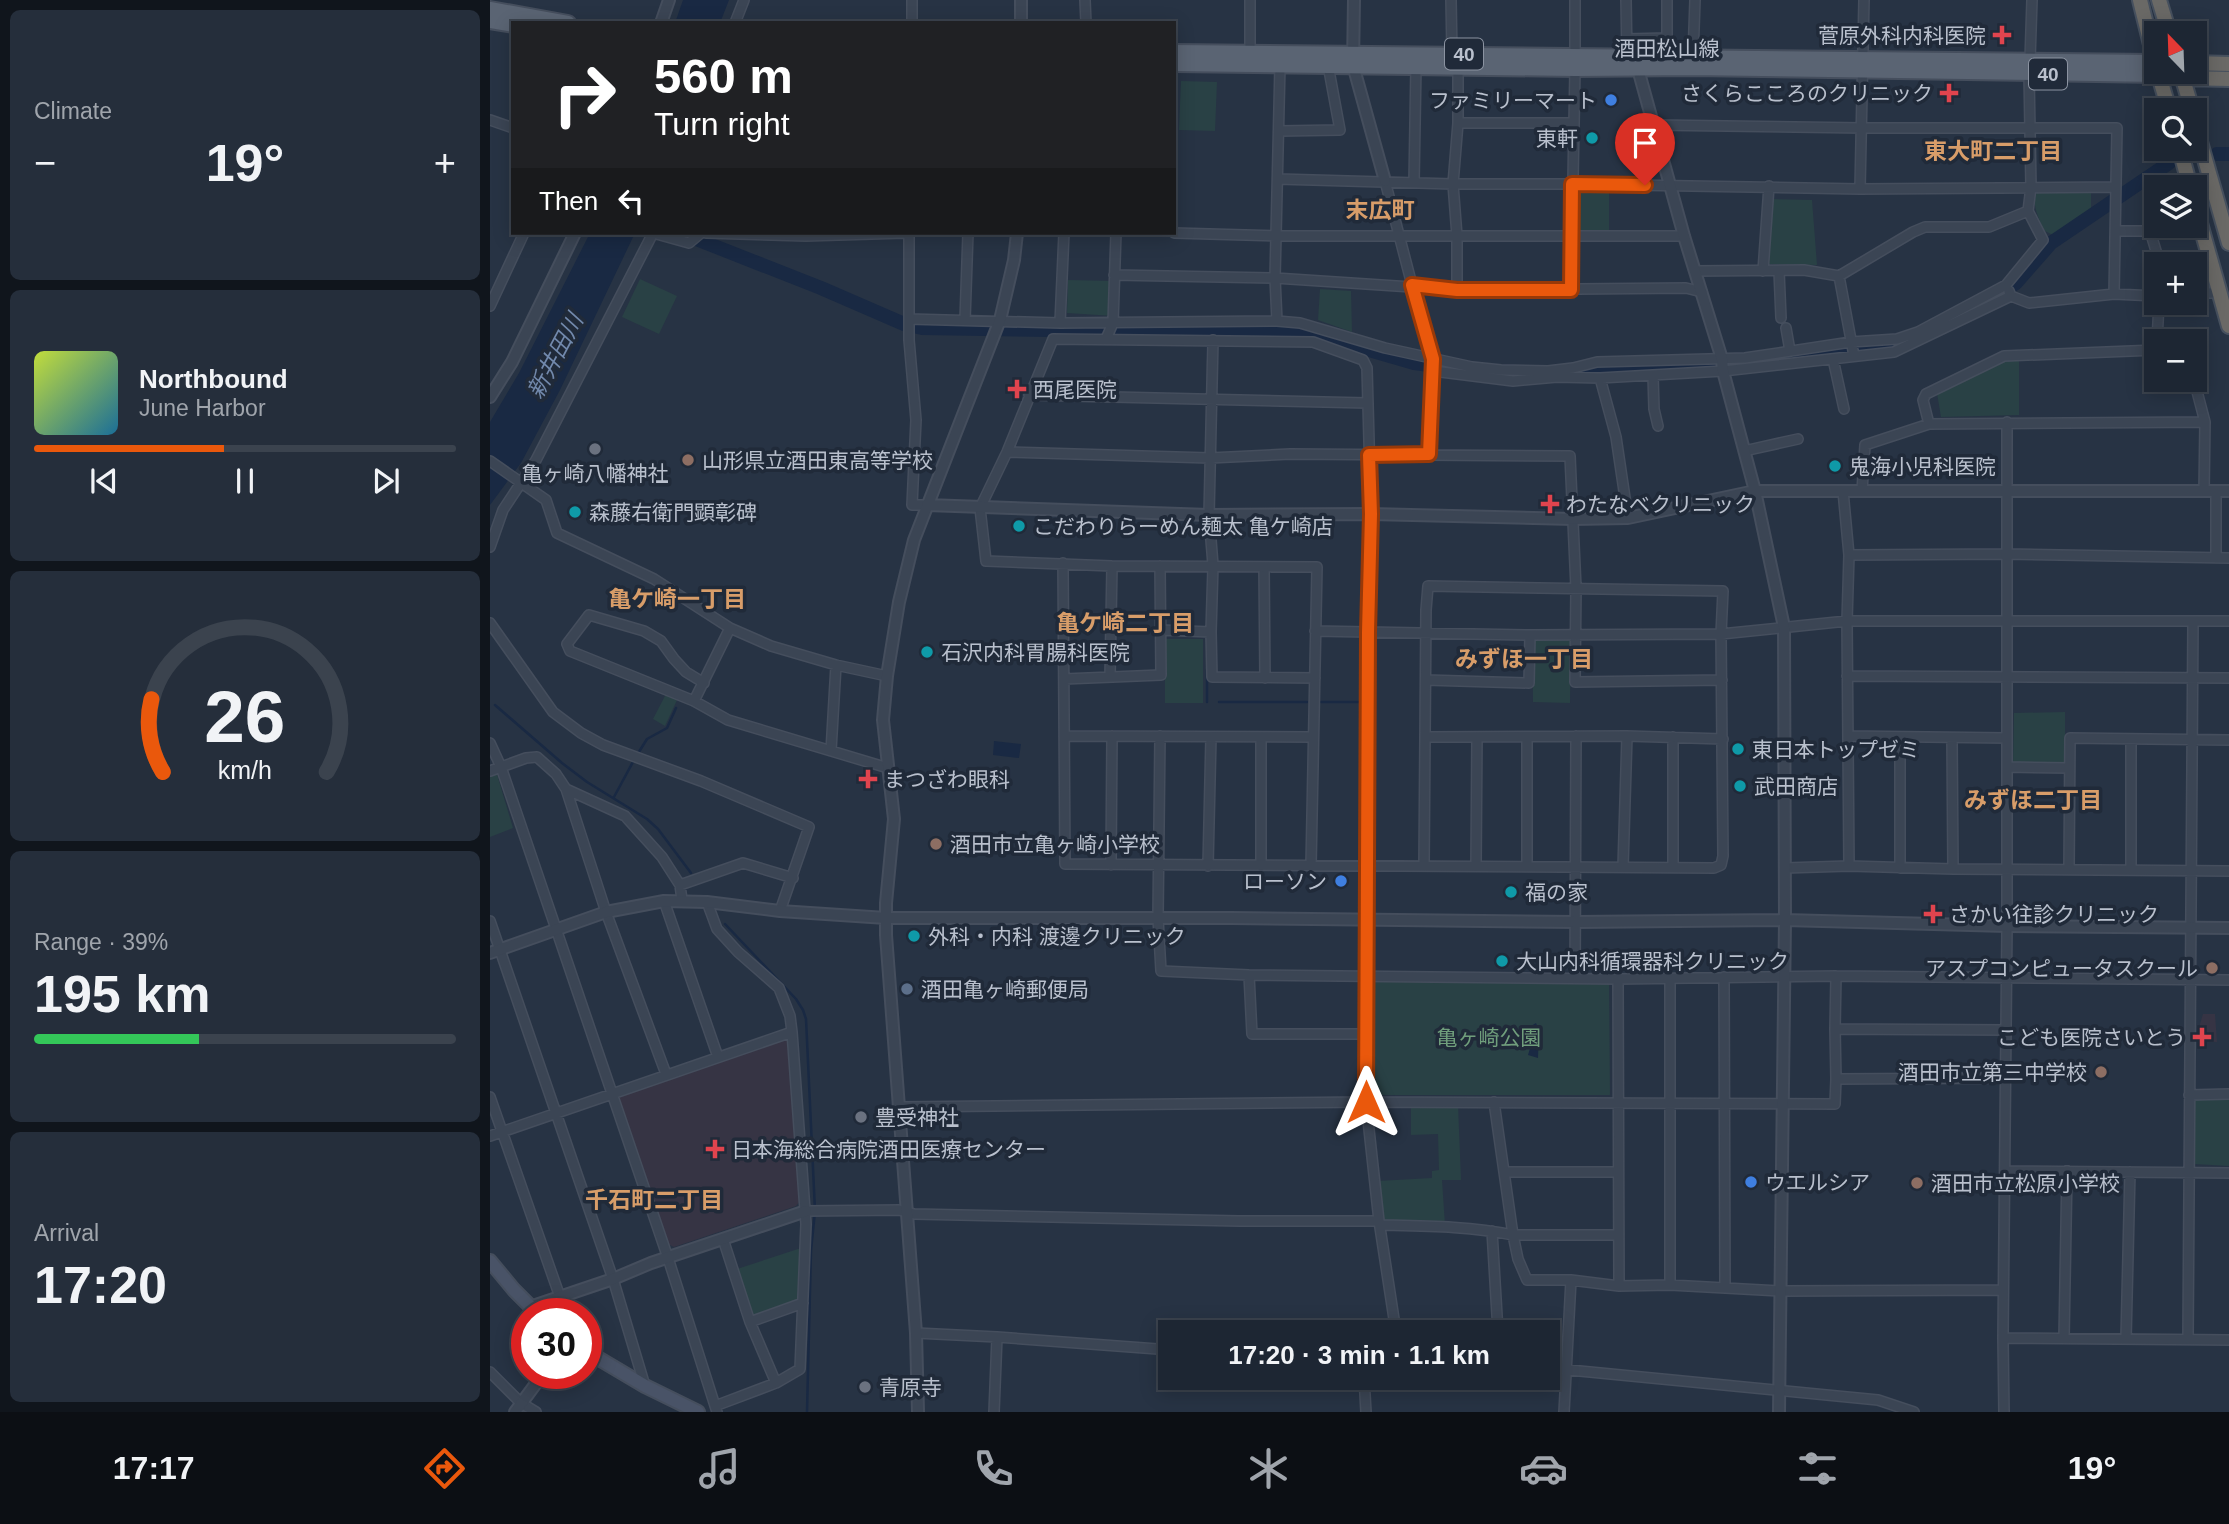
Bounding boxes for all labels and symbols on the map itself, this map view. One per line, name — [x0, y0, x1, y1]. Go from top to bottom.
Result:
north arrow — [2144, 21, 2207, 84]
place label: 菅原外科内科医院 — [1818, 24, 1986, 47]
marker: 菅原外科内科医院 — [1992, 25, 2012, 45]
street label: 酒田松山線 — [1615, 37, 1720, 60]
road number: 40 — [1445, 38, 1483, 70]
road number: 40 — [2029, 58, 2067, 90]
place label: さくらこころのクリニック — [1681, 82, 1933, 105]
marker: さくらこころのクリニック — [1939, 83, 1959, 103]
place label: ファミリーマート — [1429, 89, 1597, 112]
marker: ファミリーマート — [1603, 92, 1619, 108]
pin — [1615, 113, 1675, 185]
place label: 東軒 — [1536, 127, 1578, 150]
marker: 東軒 — [1584, 130, 1600, 146]
district label: 東大町二丁目 — [1924, 138, 2062, 164]
district label: 末広町 — [1346, 197, 1415, 223]
water label: 新井田川 — [522, 307, 589, 403]
place label: 西尾医院 — [1033, 378, 1117, 401]
marker: 西尾医院 — [1007, 379, 1027, 399]
marker: 亀ヶ崎八幡神社 — [587, 441, 603, 457]
place label: 山形県立酒田東高等学校 — [702, 449, 933, 472]
marker: 山形県立酒田東高等学校 — [680, 452, 696, 468]
place label: 鬼海小児科医院 — [1849, 455, 1996, 478]
marker: 鬼海小児科医院 — [1827, 458, 1843, 474]
place label: 亀ヶ崎八幡神社 — [522, 462, 669, 485]
place label: わたなべクリニック — [1566, 493, 1755, 516]
marker: わたなべクリニック — [1540, 494, 1560, 514]
place label: 森藤右衛門顕彰碑 — [589, 501, 757, 524]
marker: 森藤右衛門顕彰碑 — [567, 504, 583, 520]
place label: こだわりらーめん麺太 亀ケ崎店 — [1033, 515, 1333, 538]
marker: こだわりらーめん麺太 亀ケ崎店 — [1011, 518, 1027, 534]
district label: 亀ケ崎一丁目 — [608, 586, 746, 612]
district label: 亀ケ崎二丁目 — [1056, 610, 1194, 636]
place label: 石沢内科胃腸科医院 — [941, 641, 1130, 664]
marker: 石沢内科胃腸科医院 — [919, 644, 935, 660]
district label: みずほ一丁目 — [1455, 646, 1593, 672]
place label: 東日本トップゼミ — [1752, 738, 1920, 761]
marker: 東日本トップゼミ — [1730, 741, 1746, 757]
place label: まつざわ眼科 — [884, 768, 1010, 791]
marker: まつざわ眼科 — [858, 769, 878, 789]
place label: 武田商店 — [1754, 775, 1838, 798]
marker: 武田商店 — [1732, 778, 1748, 794]
district label: みずほ二丁目 — [1964, 787, 2102, 813]
place label: 酒田市立亀ヶ崎小学校 — [950, 833, 1160, 856]
marker: 酒田市立亀ヶ崎小学校 — [928, 836, 944, 852]
place label: ローソン — [1243, 870, 1327, 893]
marker: ローソン — [1333, 873, 1349, 889]
place label: 福の家 — [1525, 881, 1588, 904]
marker: 福の家 — [1503, 884, 1519, 900]
place label: さかい往診クリニック — [1949, 903, 2159, 926]
marker: さかい往診クリニック — [1923, 904, 1943, 924]
place label: 外科・内科 渡邊クリニック — [928, 925, 1186, 948]
marker: 外科・内科 渡邊クリニック — [906, 928, 922, 944]
place label: 大山内科循環器科クリニック — [1516, 950, 1789, 973]
marker: 大山内科循環器科クリニック — [1494, 953, 1510, 969]
place label: アスプコンピュータスクール — [1925, 957, 2198, 980]
marker: アスプコンピュータスクール — [2204, 960, 2220, 976]
place label: 酒田亀ヶ崎郵便局 — [921, 978, 1089, 1001]
marker: 酒田亀ヶ崎郵便局 — [899, 981, 915, 997]
park label: 亀ヶ崎公園 — [1437, 1026, 1542, 1049]
place label: こども医院さいとう — [1997, 1026, 2186, 1049]
marker: こども医院さいとう — [2192, 1027, 2212, 1047]
place label: 酒田市立第三中学校 — [1898, 1061, 2087, 1084]
marker: 酒田市立第三中学校 — [2093, 1064, 2109, 1080]
position arrow — [1329, 1065, 1403, 1139]
place label: 豊受神社 — [875, 1106, 959, 1129]
marker: 豊受神社 — [853, 1109, 869, 1125]
place label: 日本海総合病院酒田医療センター — [731, 1138, 1046, 1161]
marker: 日本海総合病院酒田医療センター — [705, 1139, 725, 1159]
place label: ウエルシア — [1765, 1171, 1870, 1194]
place label: 酒田市立松原小学校 — [1931, 1172, 2120, 1195]
marker: ウエルシア — [1743, 1174, 1759, 1190]
marker: 酒田市立松原小学校 — [1909, 1175, 1925, 1191]
district label: 千石町二丁目 — [585, 1187, 723, 1213]
speed limit sign: 30 — [511, 1298, 602, 1389]
place label: 青原寺 — [879, 1376, 942, 1399]
marker: 青原寺 — [857, 1379, 873, 1395]

